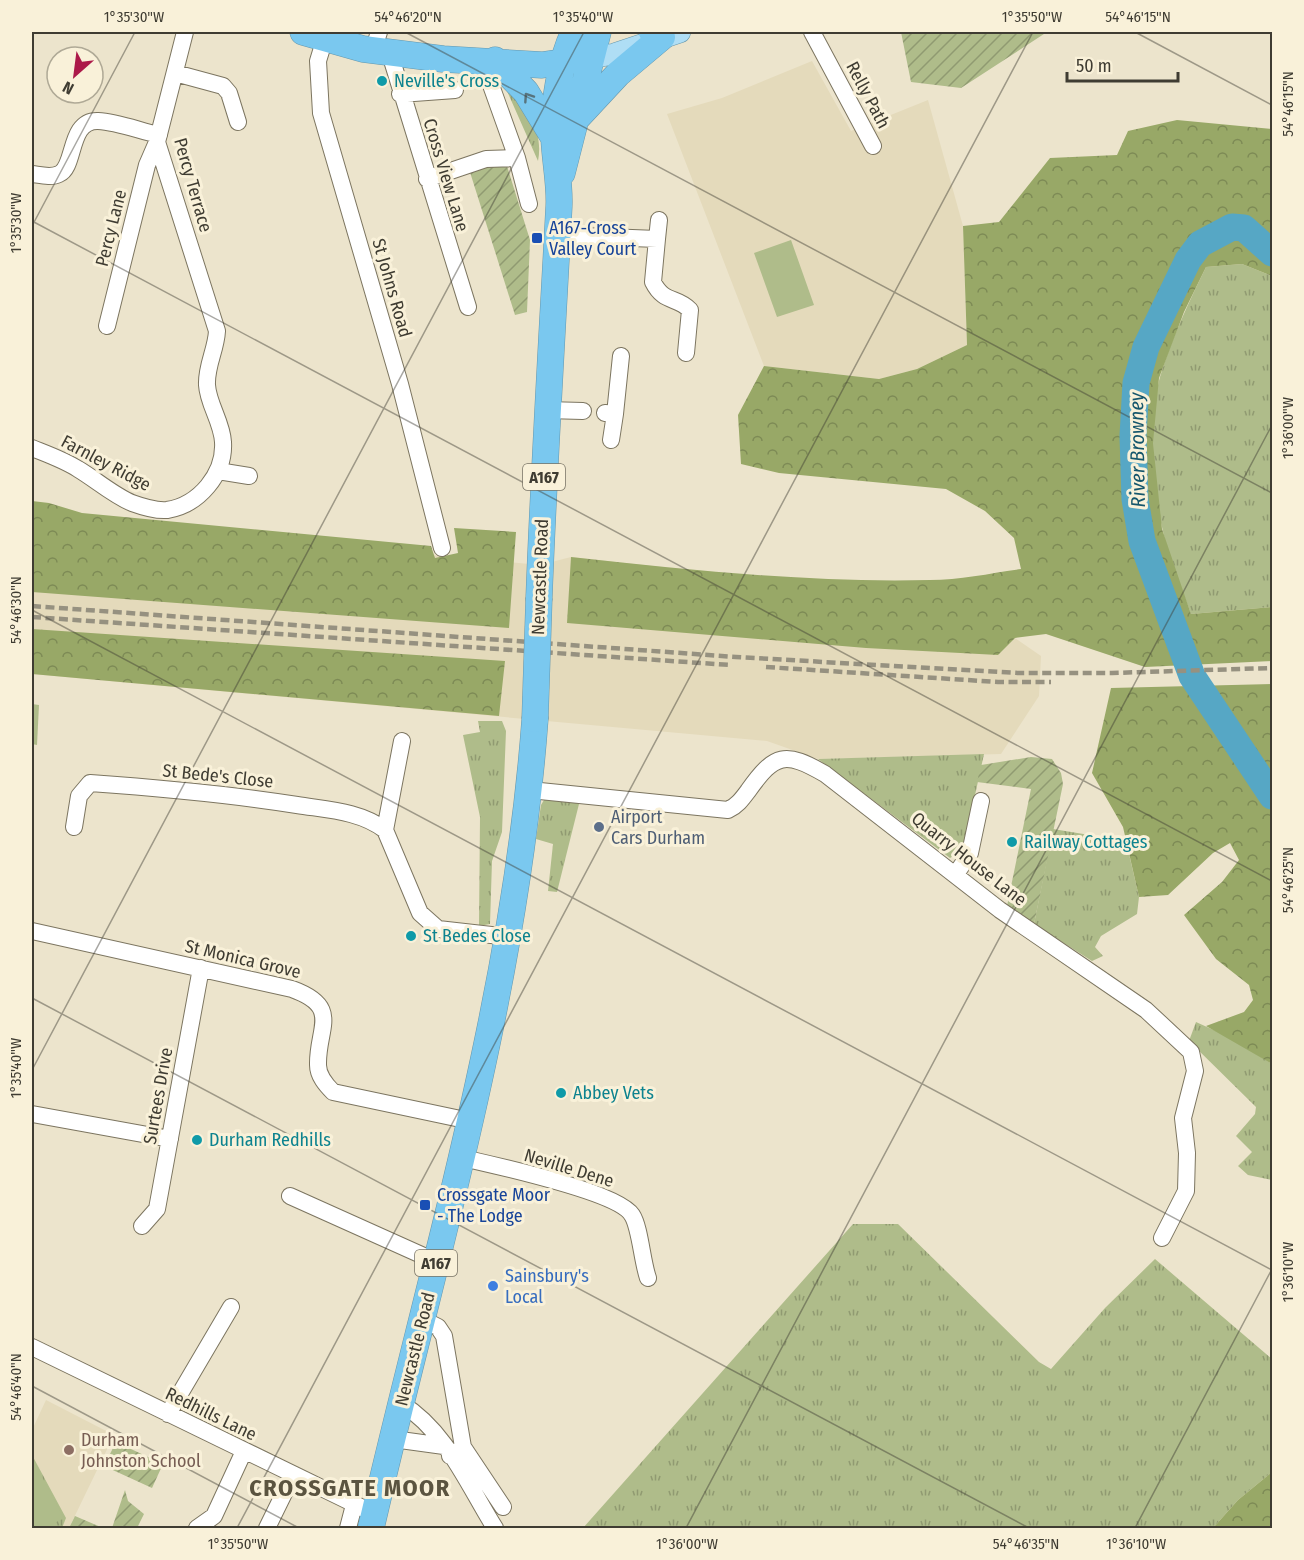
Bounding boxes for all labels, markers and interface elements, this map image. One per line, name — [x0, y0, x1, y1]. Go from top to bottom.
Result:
text: 1°35'30"W — [104, 8, 164, 26]
text: 54°46'20"N — [374, 8, 442, 26]
text: 1°35'40"W — [553, 8, 613, 26]
text: 1°35'50"W — [1002, 8, 1062, 26]
text: 54°46'15"N — [1105, 8, 1171, 26]
north arrow — [45, 45, 105, 105]
scale bar — [1067, 45, 1178, 83]
text: 50 m — [1076, 55, 1112, 77]
street label: Relly Path — [841, 58, 895, 132]
place label: Neville's Cross — [394, 70, 499, 92]
text: 54°46'15"N — [1279, 71, 1297, 137]
marker: Neville's Cross — [375, 74, 389, 88]
text: N — [59, 77, 77, 98]
one-way arrow — [524, 92, 535, 103]
street label: Cross View Lane — [418, 116, 474, 234]
street label: Percy Terrace — [169, 135, 217, 235]
street label: Percy Lane — [91, 187, 131, 269]
text: 1°35'30"W — [7, 193, 25, 253]
place label: A167-Cross Valley Court — [549, 217, 637, 260]
marker: A167-Cross Valley Court — [530, 231, 544, 245]
street label: St Johns Road — [367, 236, 417, 340]
water label: River Browney — [1124, 391, 1150, 508]
text: 1°36'00"W — [1279, 397, 1297, 459]
street label: Farnley Ridge — [57, 430, 155, 496]
road number: A167 — [523, 464, 565, 490]
street label: Newcastle Road — [527, 518, 553, 636]
text: 54°46'30"N — [7, 576, 25, 644]
street label: St Bede's Close — [162, 759, 275, 793]
place label: Airport Cars Durham — [611, 806, 705, 849]
street label: Quarry House Lane — [907, 807, 1031, 911]
marker: Airport Cars Durham — [592, 820, 606, 834]
place label: Railway Cottages — [1024, 831, 1148, 853]
marker: Railway Cottages — [1005, 835, 1019, 849]
text: 54°46'25"N — [1279, 847, 1297, 913]
place label: St Bedes Close — [423, 925, 531, 947]
marker: St Bedes Close — [404, 929, 418, 943]
street label: St Monica Grove — [183, 935, 303, 983]
text: 1°35'40"W — [7, 1038, 25, 1098]
street label: Surtees Drive — [139, 1046, 177, 1146]
place label: Abbey Vets — [573, 1082, 654, 1104]
marker: Abbey Vets — [554, 1086, 568, 1100]
place label: Durham Redhills — [209, 1129, 331, 1151]
marker: Durham Redhills — [190, 1133, 204, 1147]
street label: Neville Dene — [522, 1144, 617, 1192]
place label: Crossgate Moor - The Lodge — [437, 1184, 551, 1227]
marker: Crossgate Moor - The Lodge — [418, 1198, 432, 1212]
text: 1°36'10"W — [1279, 1242, 1297, 1302]
road number: A167 — [415, 1250, 457, 1276]
place label: Sainsbury's Local — [505, 1265, 589, 1308]
marker: Sainsbury's Local — [486, 1279, 500, 1293]
street label: Newcastle Road — [390, 1290, 440, 1408]
text: 54°46'40"N — [7, 1353, 25, 1421]
street label: Redhills Lane — [162, 1383, 260, 1446]
place label: Durham Johnston School — [81, 1429, 201, 1472]
marker: Durham Johnston School — [62, 1443, 76, 1457]
district label: CROSSGATE MOOR — [249, 1474, 451, 1502]
text: 1°35'50"W — [208, 1535, 268, 1553]
text: 1°36'00"W — [656, 1535, 718, 1553]
text: 54°46'35"N — [993, 1535, 1059, 1553]
text: 1°36'10"W — [1106, 1535, 1166, 1553]

